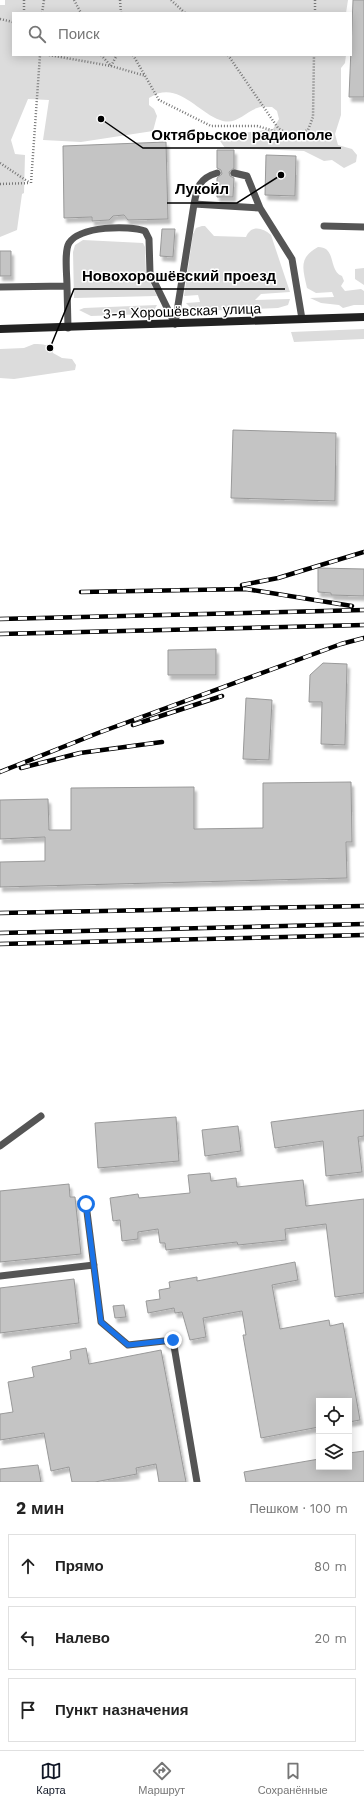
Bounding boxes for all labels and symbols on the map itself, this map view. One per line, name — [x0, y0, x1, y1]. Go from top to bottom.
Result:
callout: Октябрьское радиополе — [143, 121, 341, 148]
text: Октябрьское радиополе — [151, 126, 333, 144]
callout: Лукойл — [167, 176, 237, 203]
text: Лукойл — [175, 180, 229, 198]
callout: Новохорошёвский проезд — [74, 262, 285, 289]
text: Новохорошёвский проезд — [82, 267, 277, 285]
street label: 3-я Хорошёвская улица — [102, 300, 262, 322]
route start — [77, 1195, 95, 1213]
route end — [164, 1331, 182, 1349]

